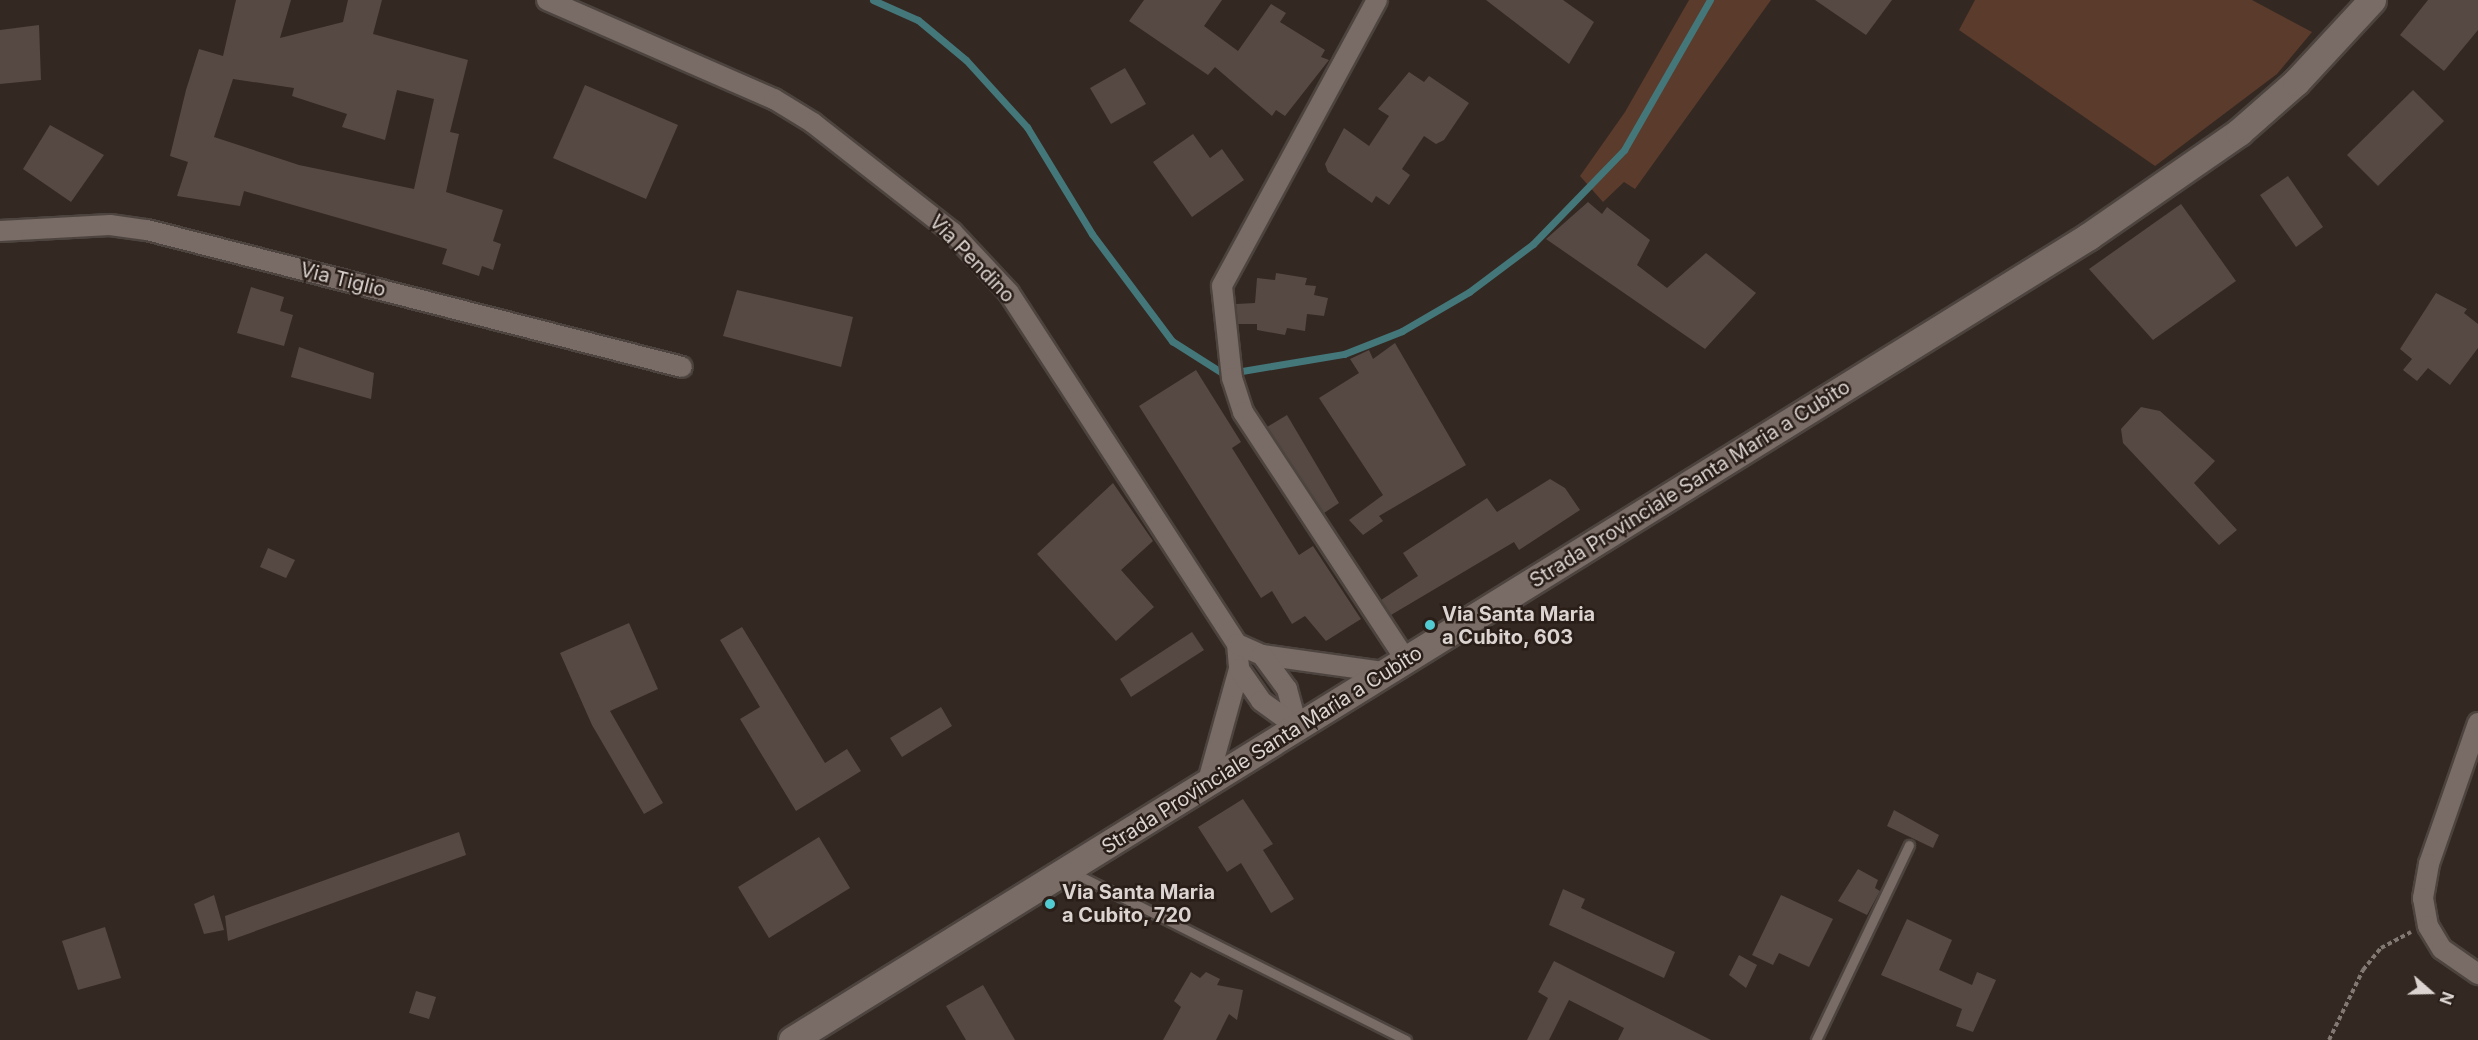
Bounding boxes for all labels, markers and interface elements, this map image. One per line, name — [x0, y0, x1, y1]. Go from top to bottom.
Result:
street label: Via Pendino — [924, 210, 1020, 308]
street label: Via Tiglio — [298, 258, 388, 302]
street label: Strada Provinciale Santa Maria a Cubito — [1525, 375, 1855, 593]
place label: Via Santa Maria a Cubito, 603 — [1442, 602, 1595, 649]
marker: Via Santa Maria a Cubito, 603 — [1423, 618, 1437, 632]
street label: Strada Provinciale Santa Maria a Cubito — [1097, 641, 1427, 859]
place label: Via Santa Maria a Cubito, 720 — [1062, 880, 1215, 927]
marker: Via Santa Maria a Cubito, 720 — [1043, 897, 1057, 911]
north arrow — [2400, 962, 2460, 1022]
text: N — [2435, 989, 2458, 1007]

